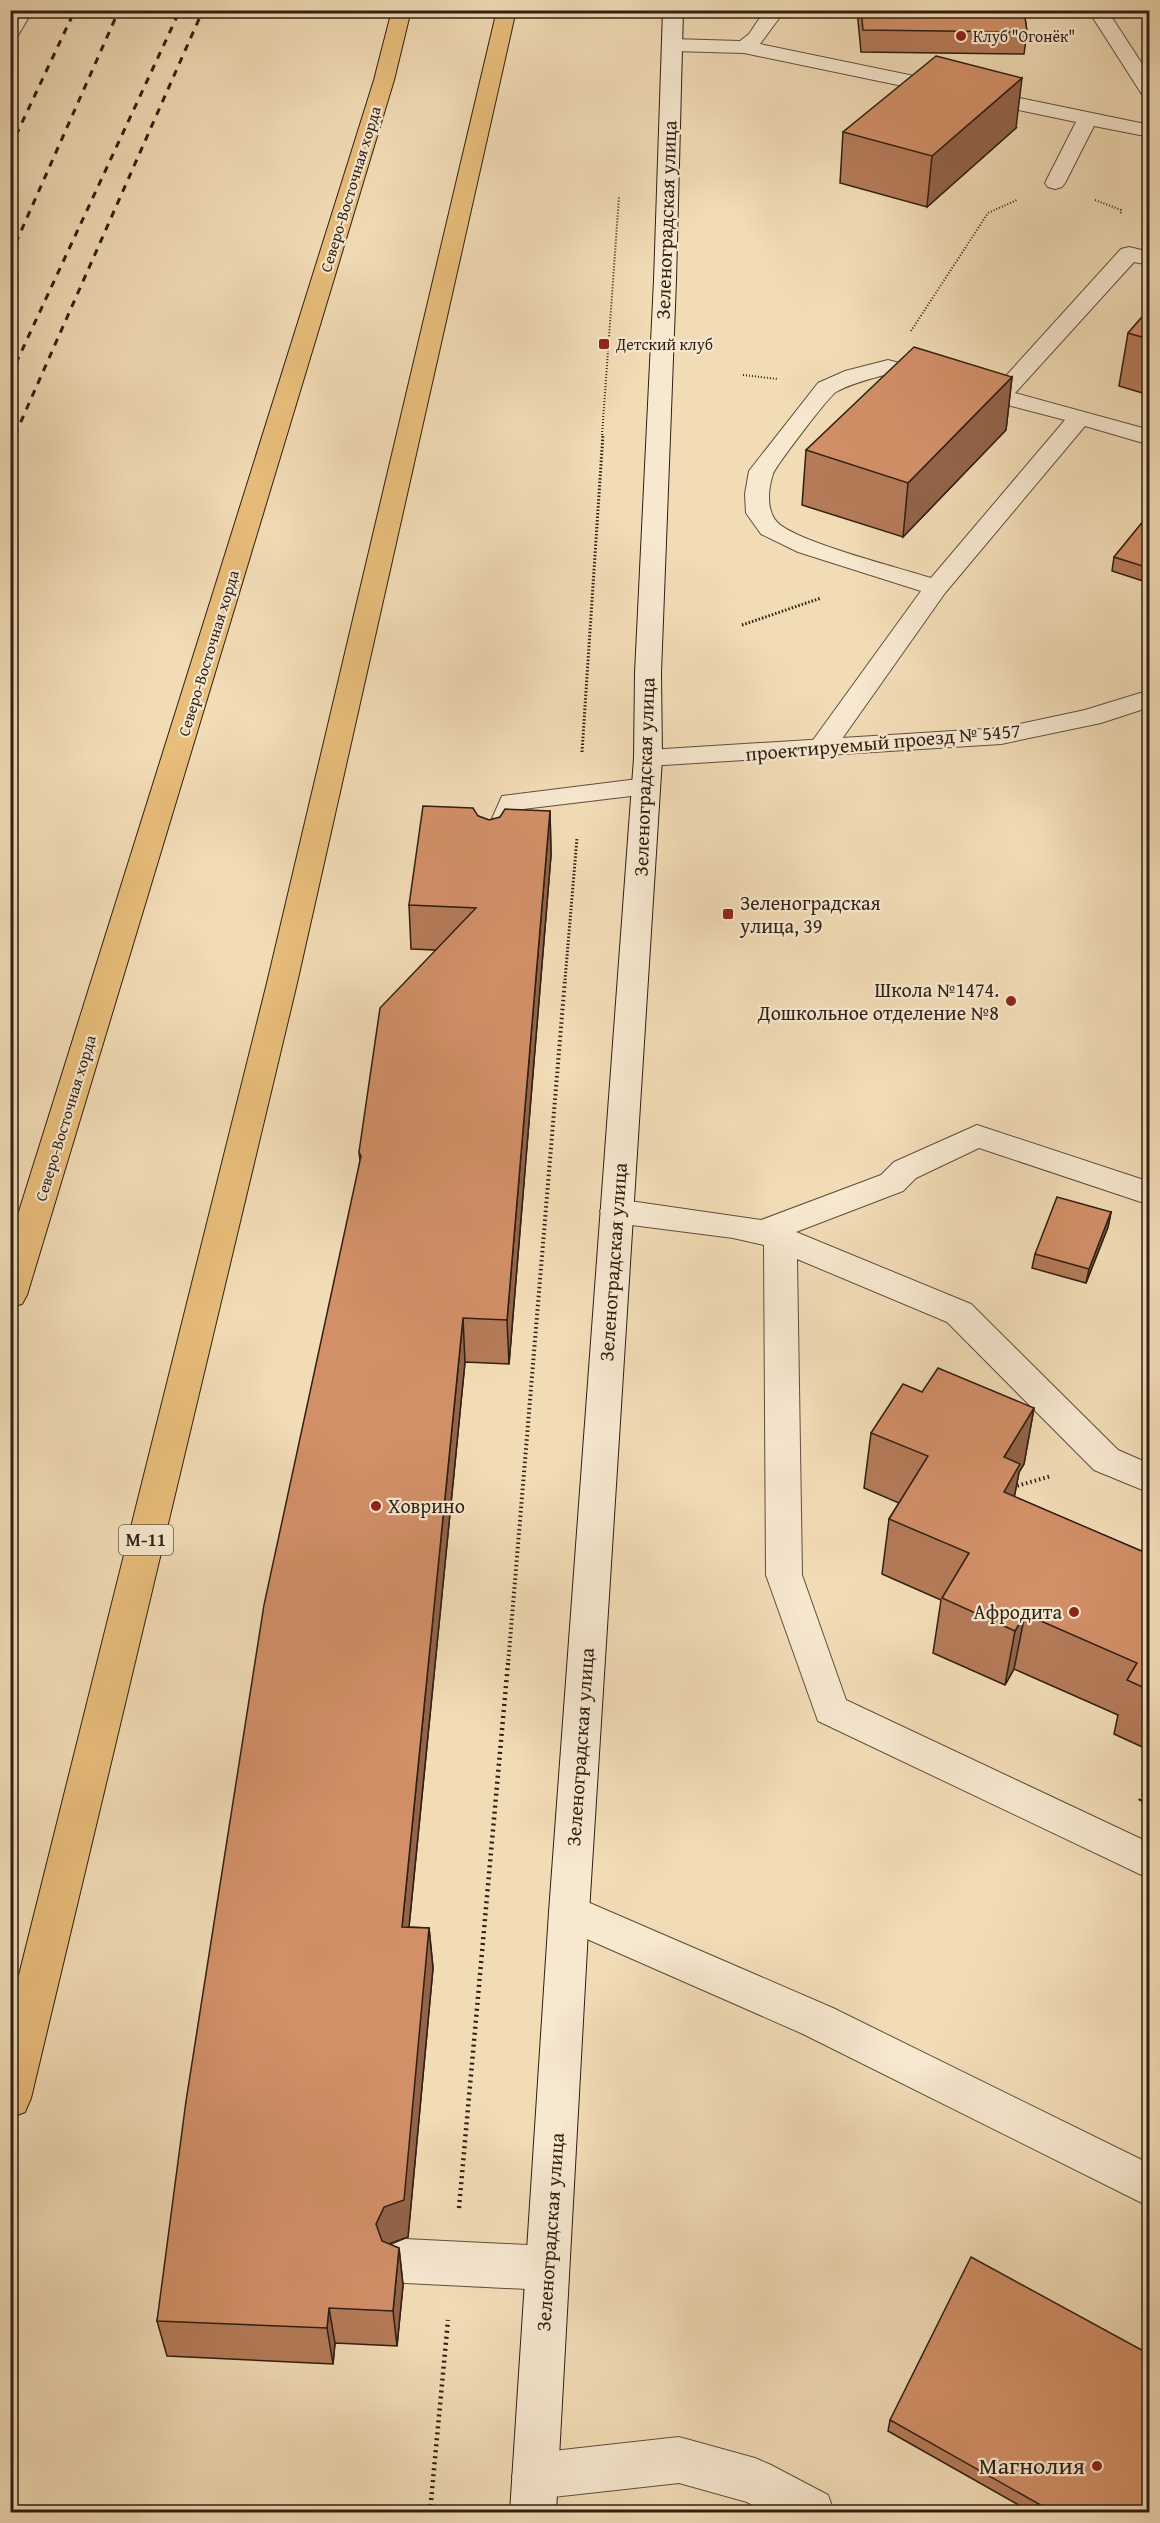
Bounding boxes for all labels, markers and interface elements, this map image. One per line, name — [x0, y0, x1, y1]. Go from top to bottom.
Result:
place label: Клуб "Огонёк" — [973, 24, 1075, 48]
marker: Клуб "Огонёк" — [954, 29, 968, 43]
street label: Северо-Восточная хорда — [313, 103, 387, 275]
street label: Зеленоградская улица — [648, 120, 683, 320]
place label: Детский клуб — [615, 332, 713, 356]
marker: Детский клуб — [597, 337, 611, 351]
street label: Северо-Восточная хорда — [171, 567, 245, 739]
street label: Зеленоградская улица — [626, 677, 661, 877]
street label: проектируемый проезд № 5457 — [744, 715, 1022, 768]
place label: Зеленоградская улица, 39 — [739, 888, 881, 940]
marker: Зеленоградская улица, 39 — [721, 907, 735, 921]
place label: Школа №1474. Дошкольное отделение №8 — [757, 975, 999, 1027]
marker: Школа №1474. Дошкольное отделение №8 — [1004, 994, 1018, 1008]
street label: Северо-Восточная хорда — [28, 1032, 102, 1204]
street label: Зеленоградская улица — [591, 1161, 634, 1362]
place label: Ховрино — [388, 1491, 465, 1520]
marker: Ховрино — [369, 1499, 383, 1513]
road number: М-11 — [119, 1525, 173, 1555]
place label: Афродита — [974, 1597, 1062, 1626]
marker: Афродита — [1067, 1605, 1081, 1619]
street label: Зеленоградская улица — [558, 1646, 601, 1847]
street label: Зеленоградская улица — [528, 2131, 571, 2332]
place label: Магнолия — [979, 2448, 1085, 2483]
marker: Магнолия — [1090, 2459, 1104, 2473]

